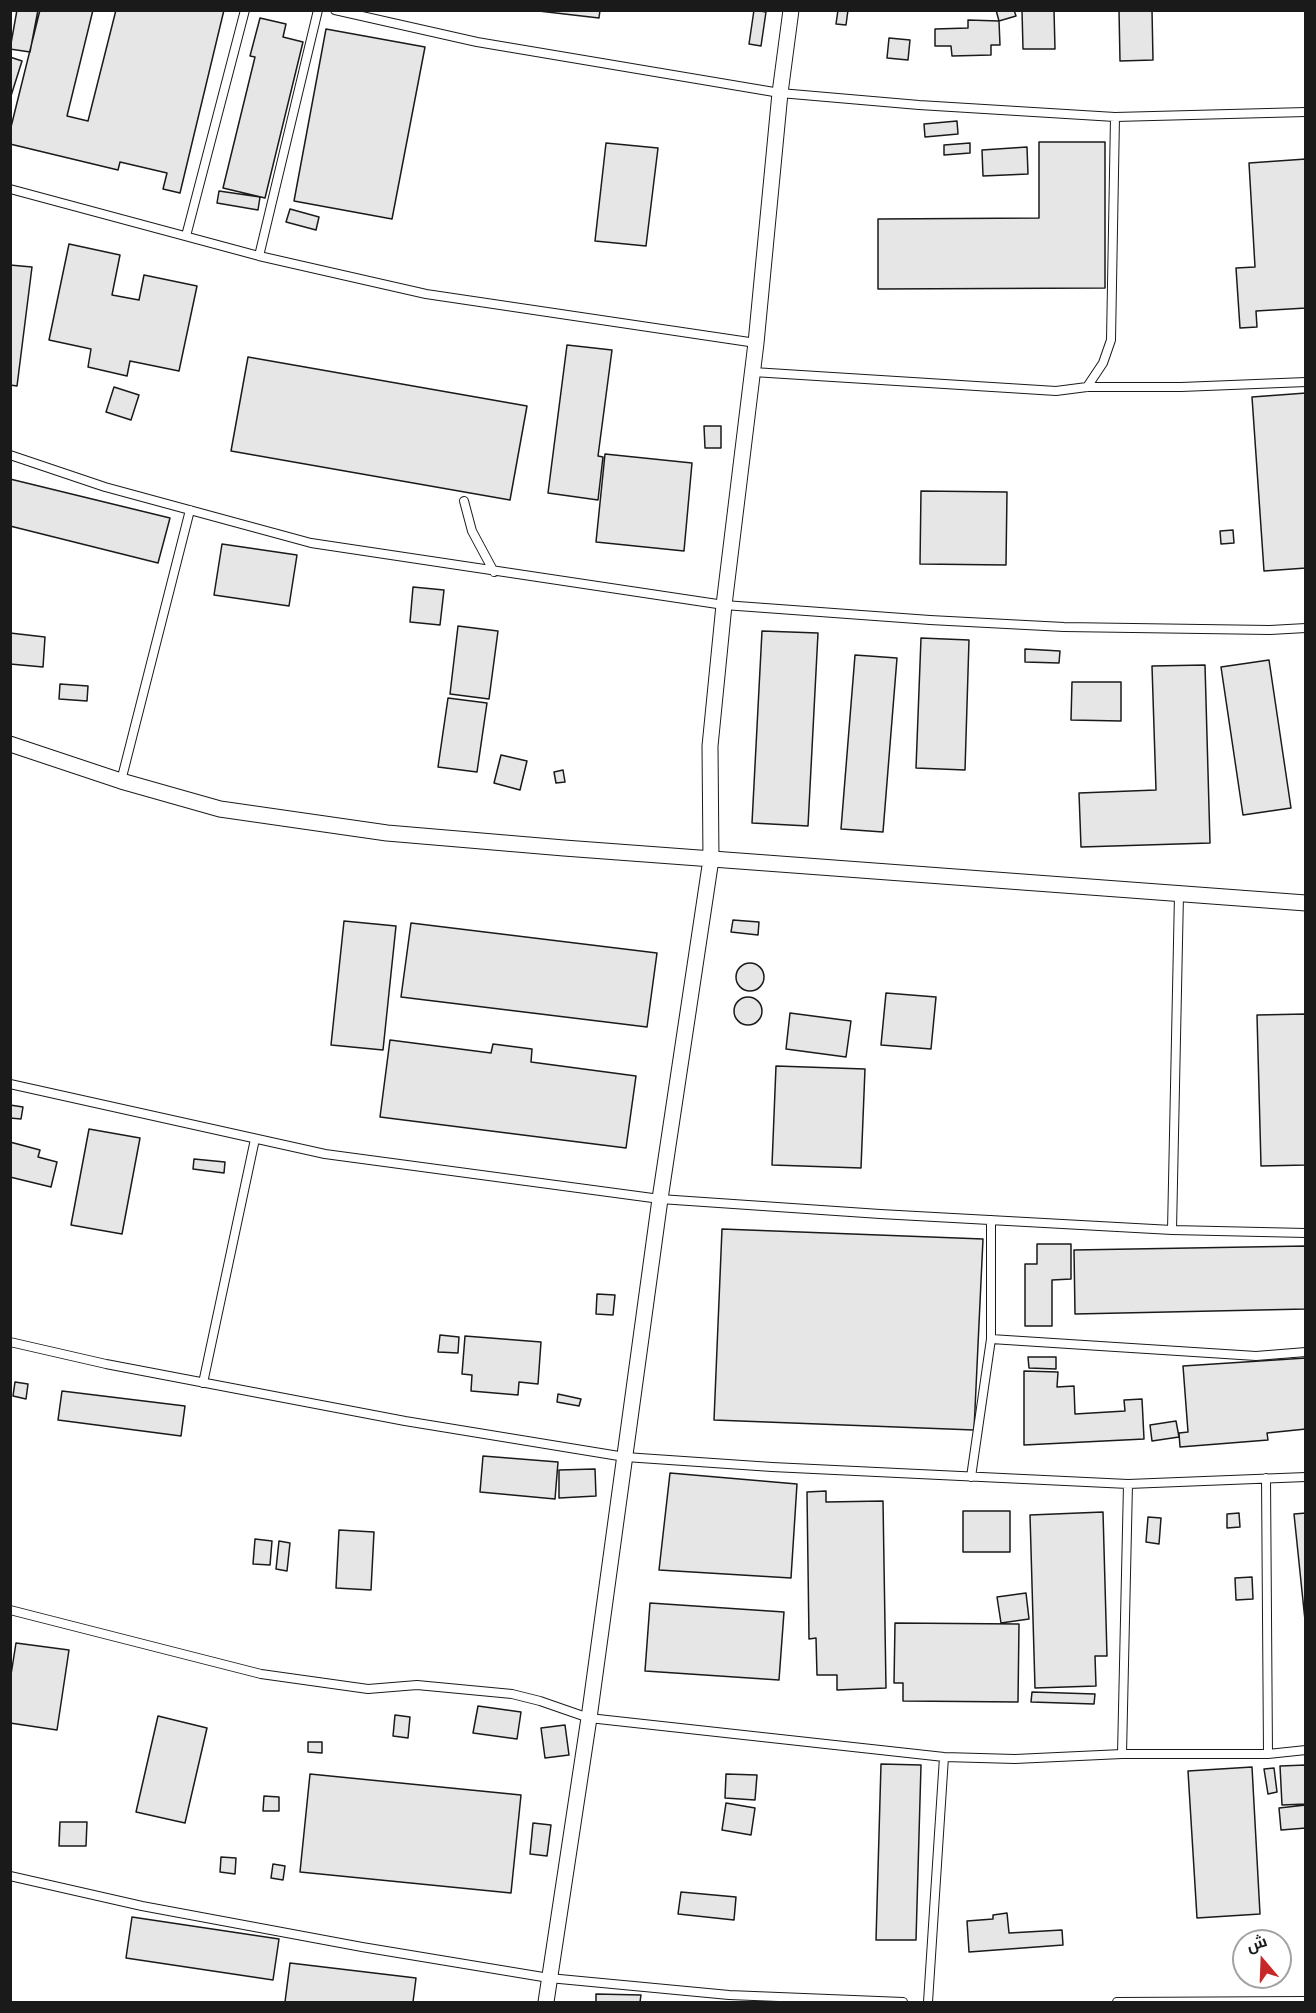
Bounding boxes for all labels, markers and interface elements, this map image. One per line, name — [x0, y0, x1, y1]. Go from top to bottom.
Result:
north arrow — [1232, 1929, 1292, 1989]
text: ش — [1244, 1931, 1270, 1957]

